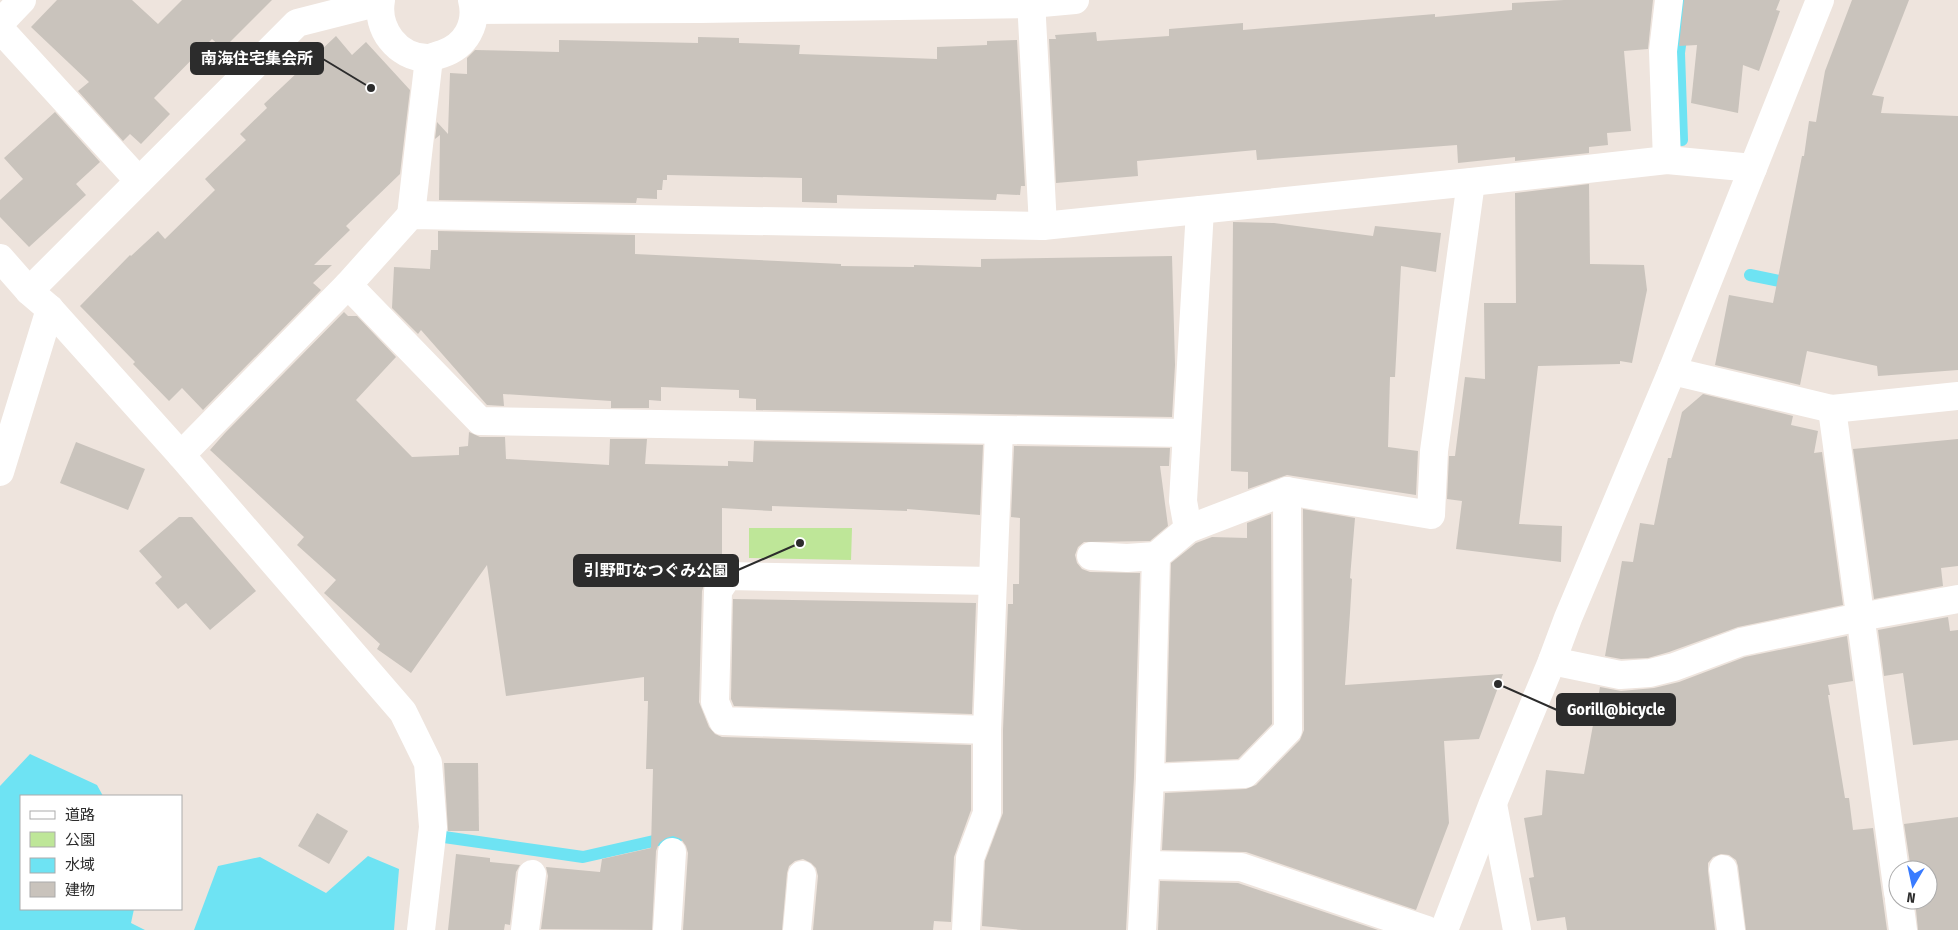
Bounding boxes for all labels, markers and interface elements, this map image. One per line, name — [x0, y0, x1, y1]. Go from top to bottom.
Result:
callout: 南海住宅集会所 — [191, 43, 323, 74]
text: 南海住宅集会所 — [201, 49, 313, 68]
callout: 引野町なつぐみ公園 — [574, 555, 738, 586]
text: 引野町なつぐみ公園 — [584, 561, 728, 580]
callout: Gorill@bicycle — [1557, 694, 1675, 725]
text: Gorill@bicycle — [1567, 700, 1665, 719]
legend — [20, 795, 182, 910]
text: 道路 — [65, 806, 95, 824]
text: 公園 — [65, 831, 95, 849]
text: 水域 — [65, 856, 95, 874]
north arrow — [1888, 860, 1938, 910]
text: 建物 — [65, 881, 95, 899]
text: N — [1906, 888, 1917, 906]

